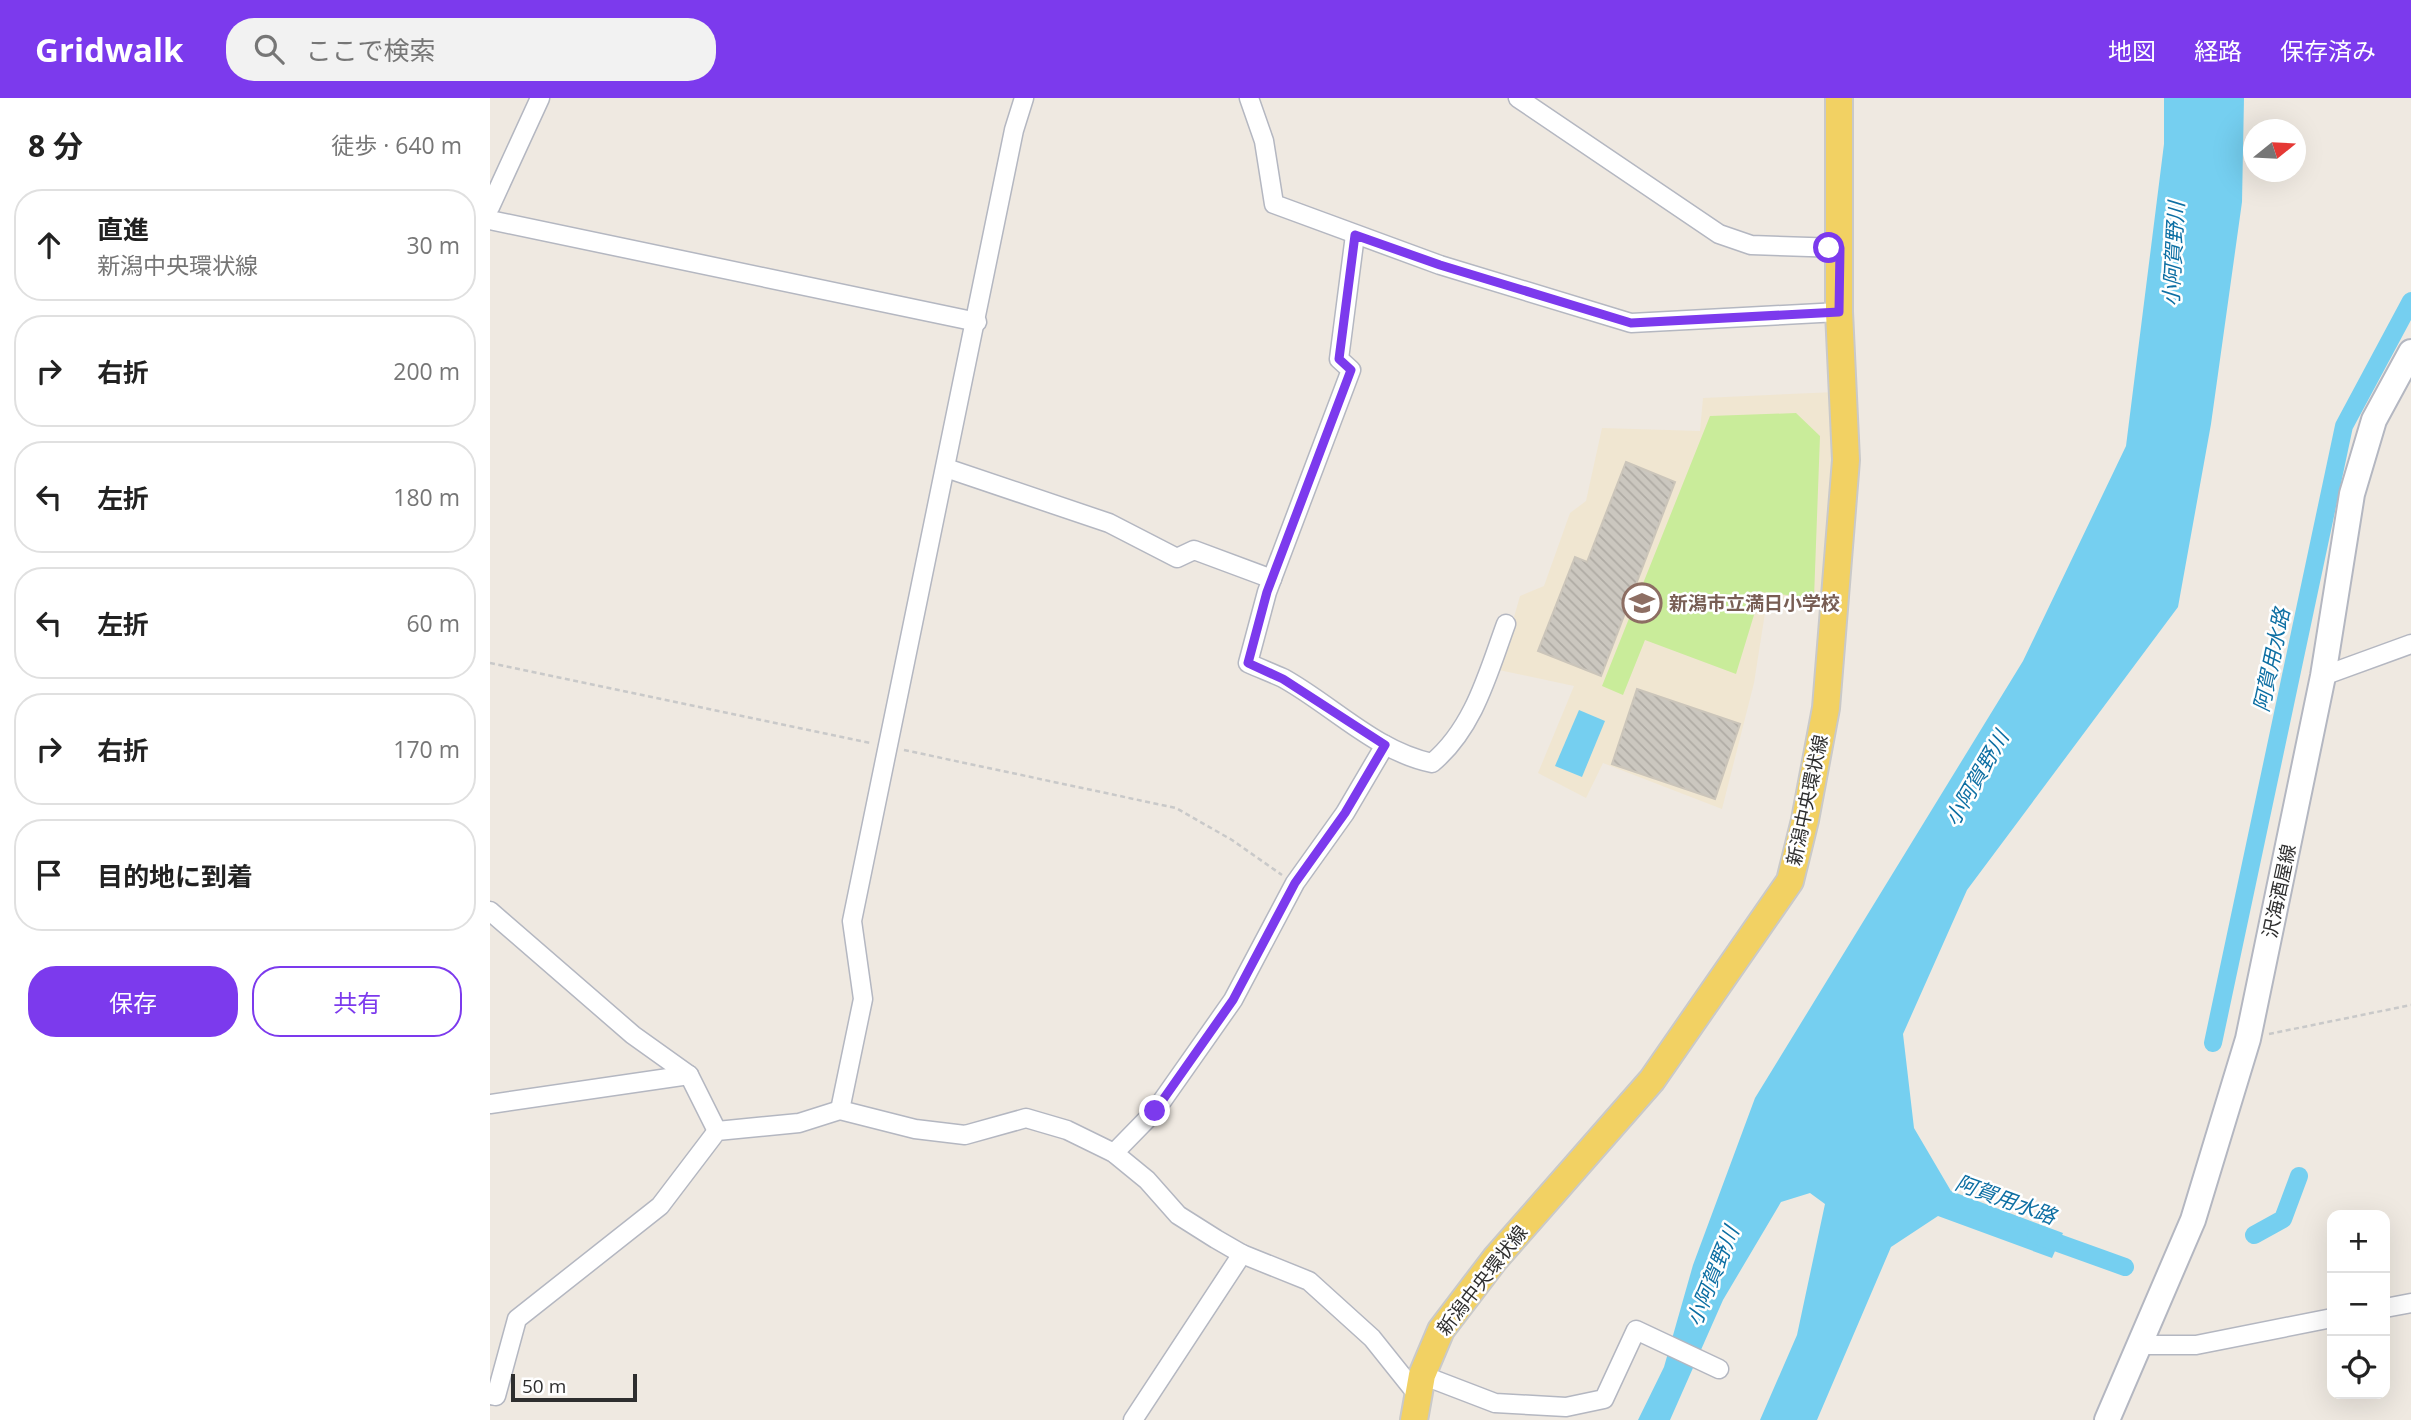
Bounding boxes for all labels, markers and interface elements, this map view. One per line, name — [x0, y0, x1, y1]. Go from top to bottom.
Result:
search box — [226, 18, 716, 81]
text: Gridwalk — [35, 27, 184, 72]
icon: search — [250, 30, 288, 68]
text: ここで検索 — [306, 32, 436, 68]
text: 地図 — [2108, 34, 2156, 67]
text: 経路 — [2194, 34, 2242, 67]
text: 保存済み — [2280, 34, 2376, 67]
north arrow — [2243, 119, 2306, 182]
text: 8 分 — [28, 125, 83, 166]
text: 徒歩 · 640 m — [331, 129, 462, 161]
water label: 小阿賀野川 — [2156, 199, 2190, 307]
text: 直進 — [97, 211, 149, 247]
icon: ahead — [30, 226, 68, 264]
text: 30 m — [406, 229, 460, 261]
route start — [1813, 232, 1844, 263]
text: 新潟中央環状線 — [97, 249, 258, 281]
icon: right — [30, 352, 68, 390]
text: 右折 — [97, 354, 149, 390]
text: 200 m — [393, 355, 460, 387]
icon: left — [30, 478, 68, 516]
text: 左折 — [97, 480, 149, 516]
text: 180 m — [393, 481, 460, 513]
school or university icon: 新潟市立満日小学校 — [1621, 582, 1663, 624]
place label: 新潟市立満日小学校 — [1669, 590, 1840, 616]
icon: left — [30, 604, 68, 642]
water label: 阿賀用水路 — [2246, 604, 2296, 714]
text: 左折 — [97, 606, 149, 642]
text: 60 m — [406, 607, 460, 639]
water label: 小阿賀野川 — [1938, 724, 2015, 830]
icon: right — [30, 730, 68, 768]
text: 右折 — [97, 732, 149, 768]
street label: 新潟中央環状線 — [1780, 732, 1834, 868]
text: 170 m — [393, 733, 460, 765]
street label: 沢海酒屋線 — [2256, 842, 2302, 940]
icon: arrive — [30, 856, 68, 894]
text: 目的地に到着 — [97, 858, 253, 894]
button: 保存 — [28, 966, 238, 1037]
button: 共有 — [252, 966, 462, 1037]
route end — [1139, 1095, 1170, 1126]
water label: 阿賀用水路 — [1952, 1168, 2062, 1231]
map controls — [2327, 1210, 2390, 1399]
button: + — [2327, 1210, 2390, 1273]
street label: 新潟中央環状線 — [1431, 1220, 1533, 1340]
water label: 小阿賀野川 — [1679, 1220, 1745, 1330]
button: − — [2327, 1273, 2390, 1336]
button: locate — [2327, 1336, 2390, 1399]
scale bar — [511, 1371, 637, 1403]
text: 50 m — [522, 1373, 566, 1399]

